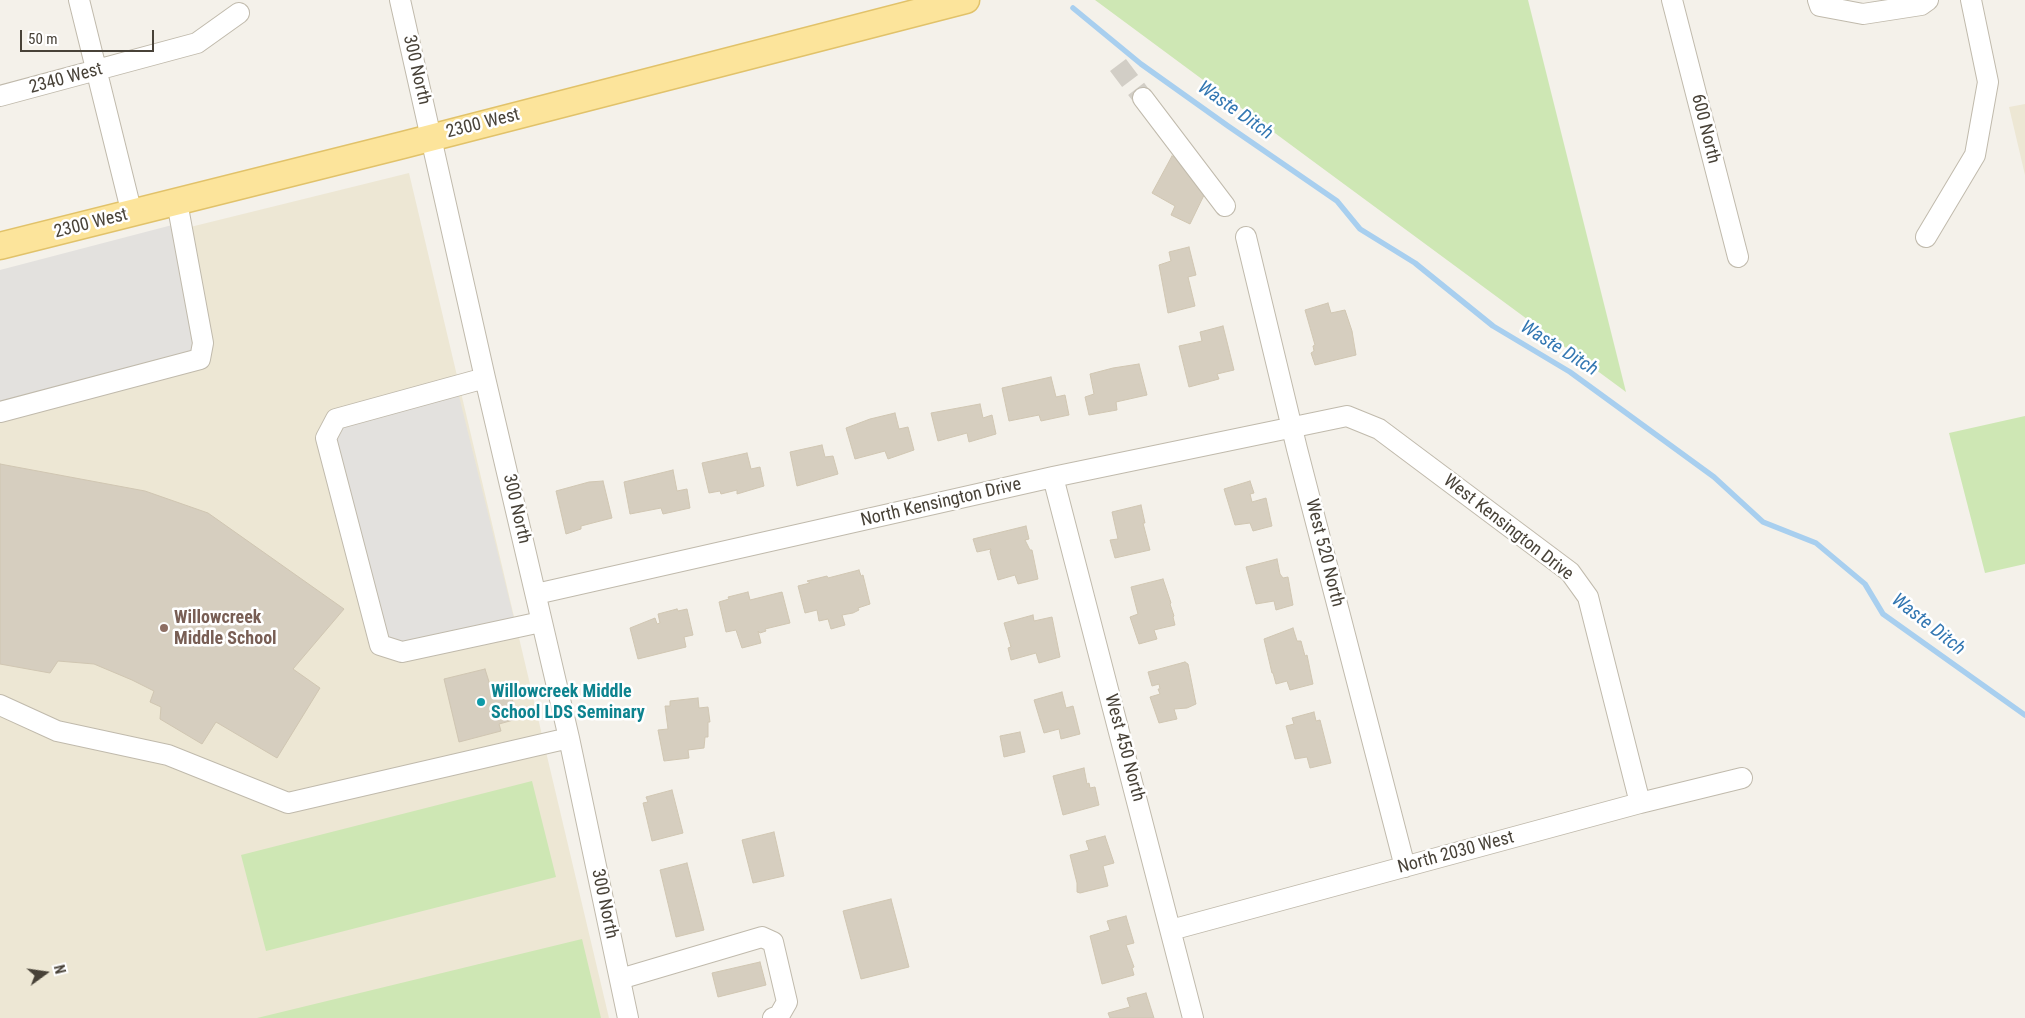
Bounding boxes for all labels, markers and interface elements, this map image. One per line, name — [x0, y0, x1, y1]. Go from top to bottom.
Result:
scale bar — [22, 20, 156, 52]
text: 50 m — [28, 30, 58, 48]
street label: 300 North — [398, 33, 434, 107]
street label: 2340 West — [27, 59, 105, 99]
water label: Waste Ditch — [1193, 77, 1277, 145]
street label: 600 North — [1686, 92, 1724, 166]
street label: 2300 West — [444, 104, 522, 144]
street label: 2300 West — [52, 204, 130, 244]
water label: Waste Ditch — [1516, 316, 1602, 382]
street label: West Kensington Drive — [1439, 470, 1577, 586]
street label: 300 North — [498, 472, 534, 546]
street label: North Kensington Drive — [859, 474, 1023, 532]
street label: West 520 North — [1300, 497, 1348, 609]
water label: Waste Ditch — [1887, 589, 1969, 661]
place label: Willowcreek Middle School — [174, 607, 277, 650]
marker: Willowcreek Middle School — [158, 622, 170, 634]
place label: Willowcreek Middle School LDS Seminary — [491, 681, 645, 724]
street label: West 450 North — [1099, 692, 1149, 804]
marker: Willowcreek Middle School LDS Seminary — [475, 696, 487, 708]
street label: North 2030 West — [1396, 827, 1516, 879]
street label: 300 North — [586, 867, 622, 941]
north arrow — [20, 948, 70, 998]
text: N — [51, 963, 68, 975]

